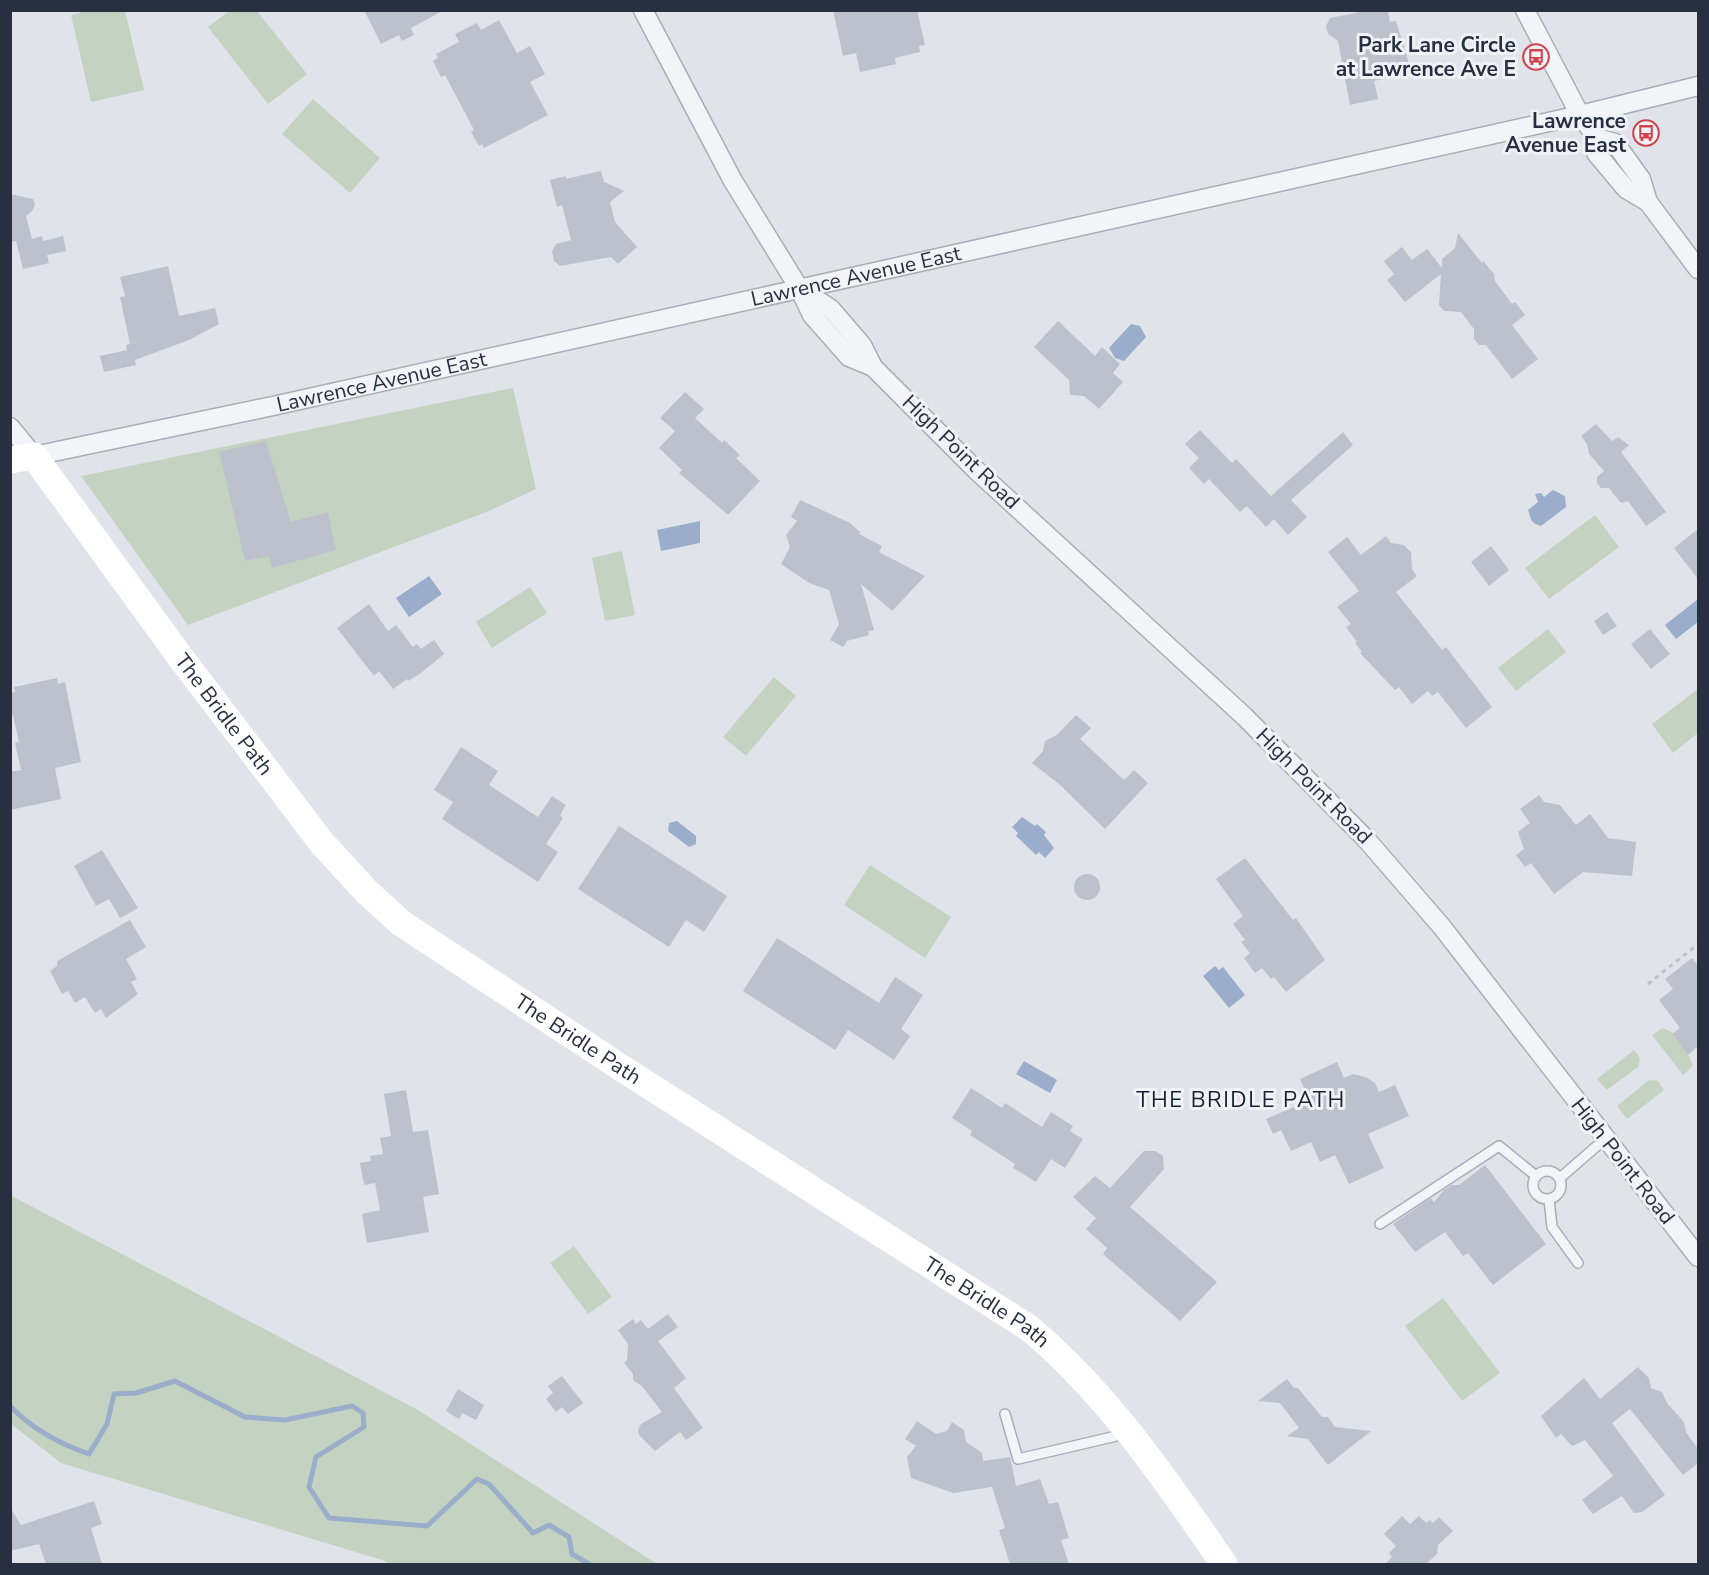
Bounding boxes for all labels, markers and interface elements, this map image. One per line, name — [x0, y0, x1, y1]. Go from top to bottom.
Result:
place label: Park Lane Circle at Lawrence Ave E — [1336, 31, 1516, 83]
bus stop icon: Park Lane Circle at Lawrence Ave E — [1521, 42, 1551, 72]
place label: Lawrence Avenue East — [1505, 107, 1627, 159]
bus stop icon: Lawrence Avenue East — [1631, 118, 1661, 148]
street label: Lawrence Avenue East — [748, 239, 964, 313]
street label: Lawrence Avenue East — [274, 345, 490, 419]
street label: High Point Road — [896, 389, 1026, 515]
street label: The Bridle Path — [169, 648, 279, 781]
street label: High Point Road — [1250, 722, 1378, 850]
street label: The Bridle Path — [509, 988, 647, 1091]
district label: THE BRIDLE PATH — [1136, 1085, 1346, 1115]
street label: High Point Road — [1565, 1092, 1681, 1230]
street label: The Bridle Path — [918, 1250, 1056, 1354]

